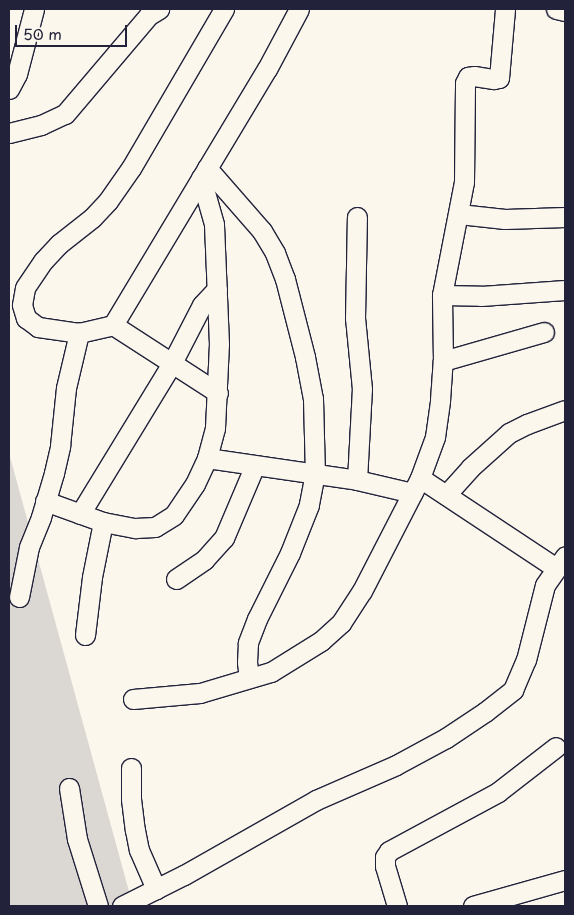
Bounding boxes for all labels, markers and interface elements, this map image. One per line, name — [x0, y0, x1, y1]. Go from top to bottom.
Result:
scale bar — [18, 15, 130, 47]
text: 50 m — [23, 22, 62, 45]

